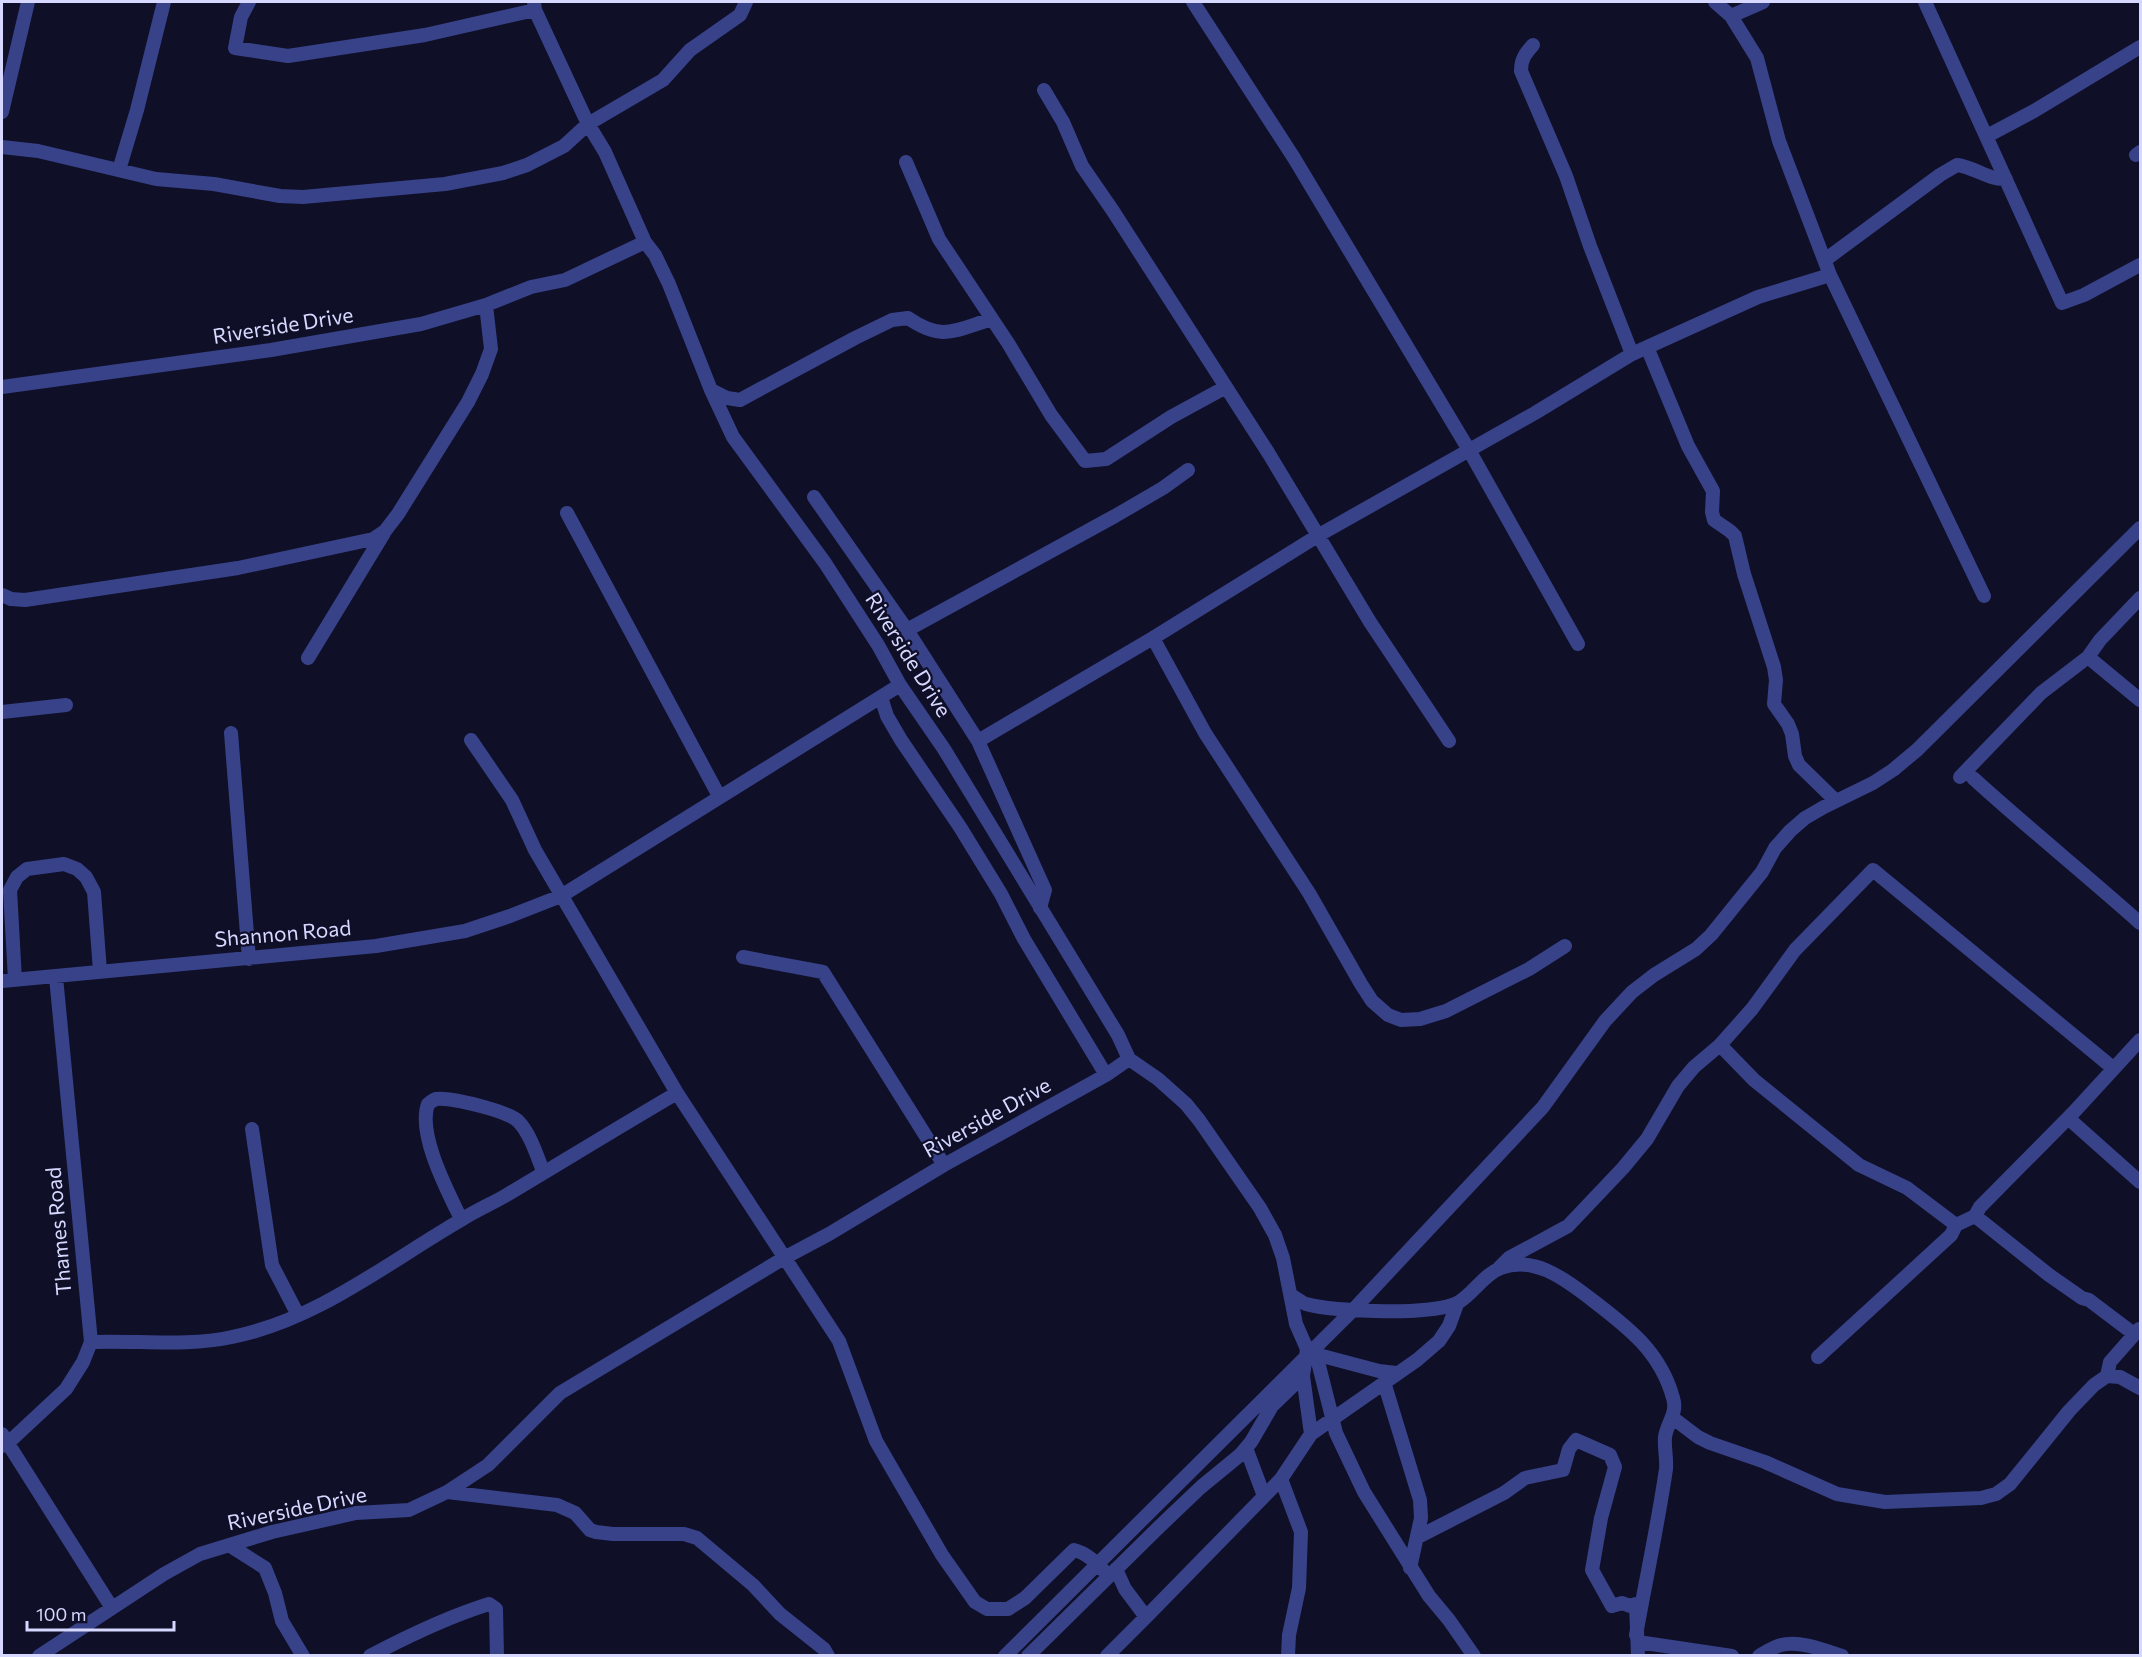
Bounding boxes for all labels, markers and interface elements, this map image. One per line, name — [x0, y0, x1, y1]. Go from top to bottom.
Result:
street label: Riverside Drive — [211, 301, 355, 348]
street label: Riverside Drive — [861, 587, 957, 721]
street label: Shannon Road — [214, 914, 352, 951]
street label: Riverside Drive — [918, 1071, 1054, 1162]
street label: Thames Road — [39, 1166, 76, 1296]
street label: Riverside Drive — [225, 1481, 369, 1535]
scale bar — [27, 1594, 174, 1632]
text: 100 m — [36, 1603, 86, 1625]

